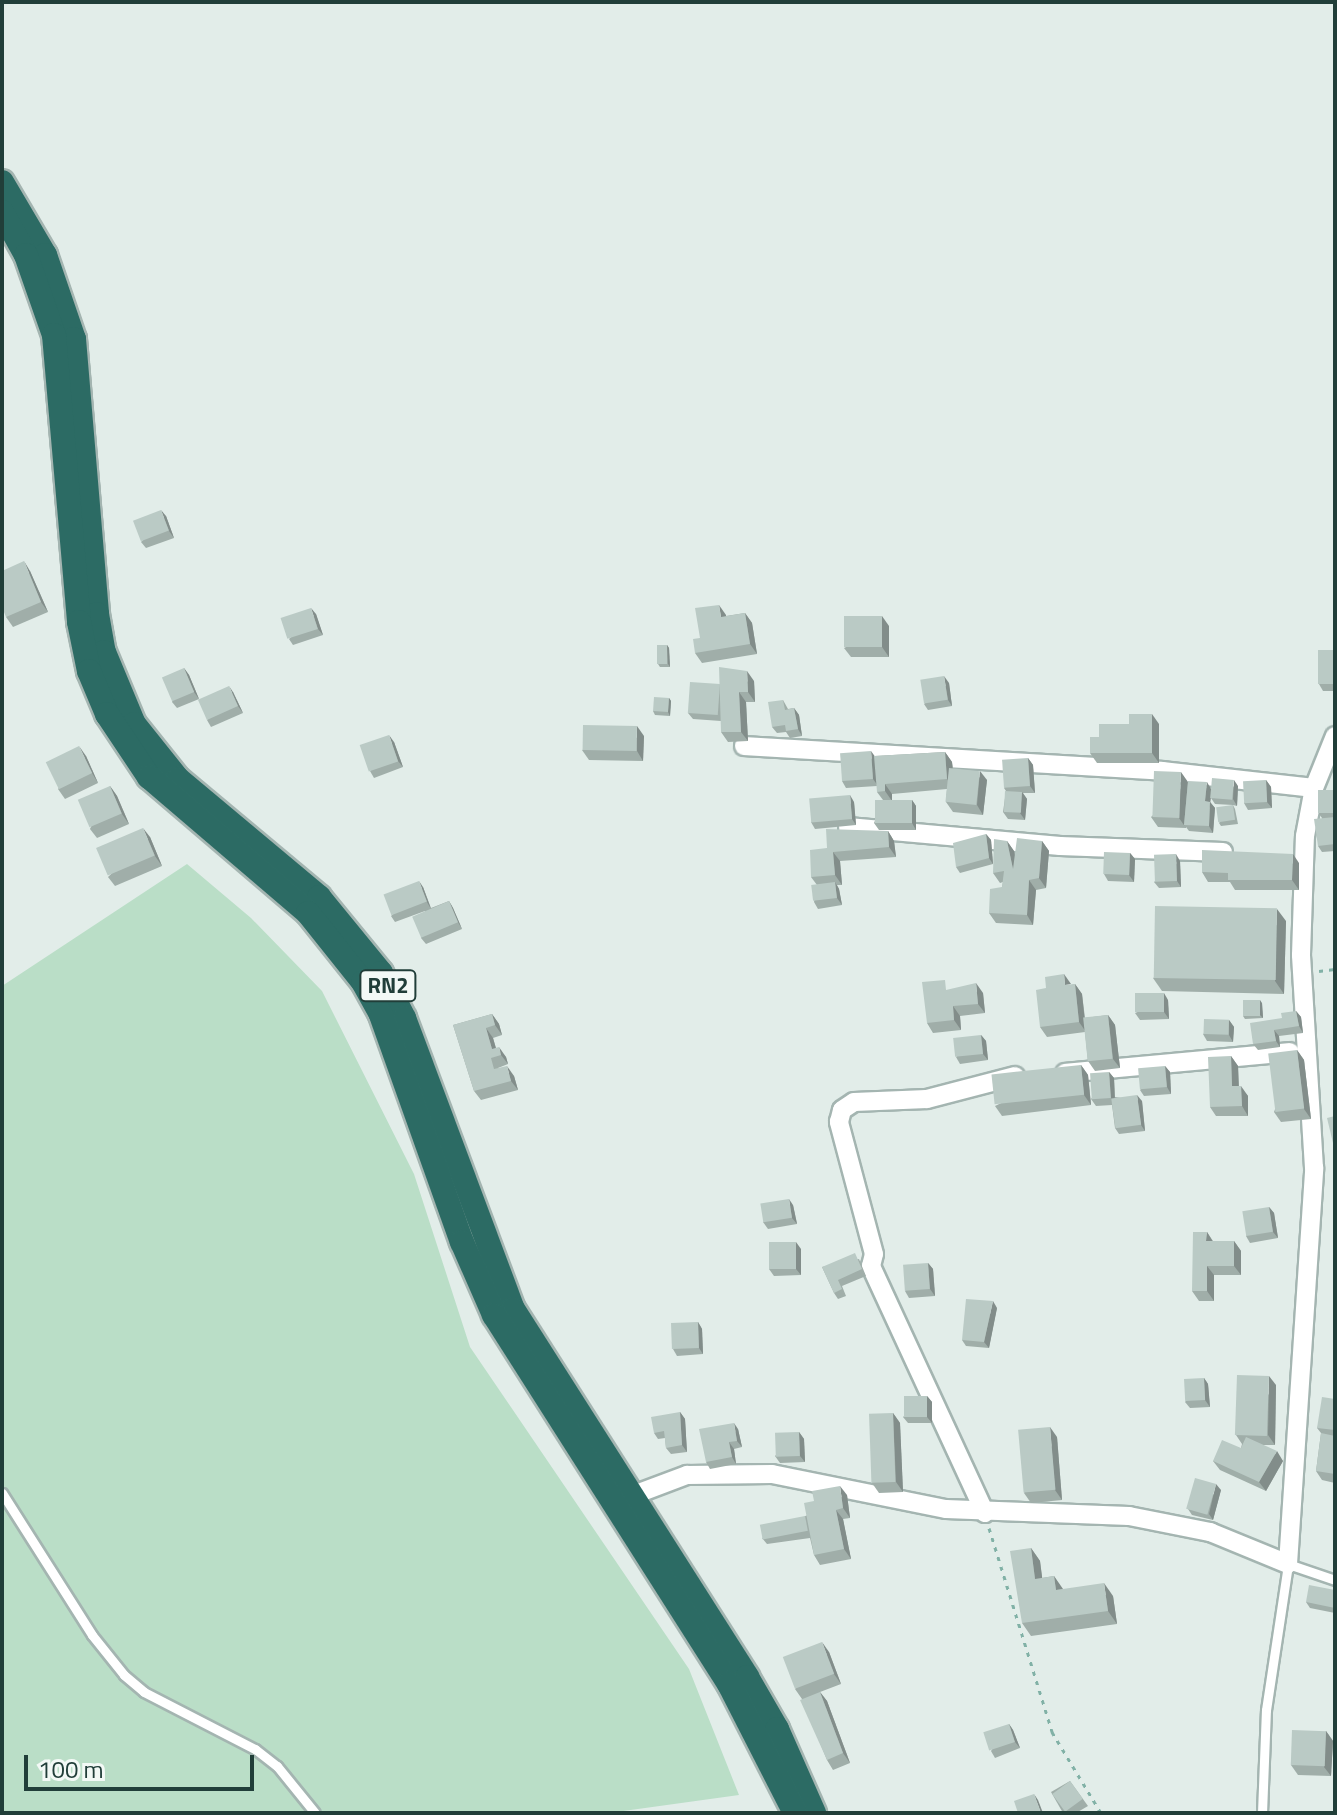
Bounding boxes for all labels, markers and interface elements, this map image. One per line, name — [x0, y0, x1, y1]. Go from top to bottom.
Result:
road number: RN2 — [358, 968, 418, 1004]
scale bar — [28, 1739, 258, 1789]
text: 100 m — [38, 1751, 104, 1787]

